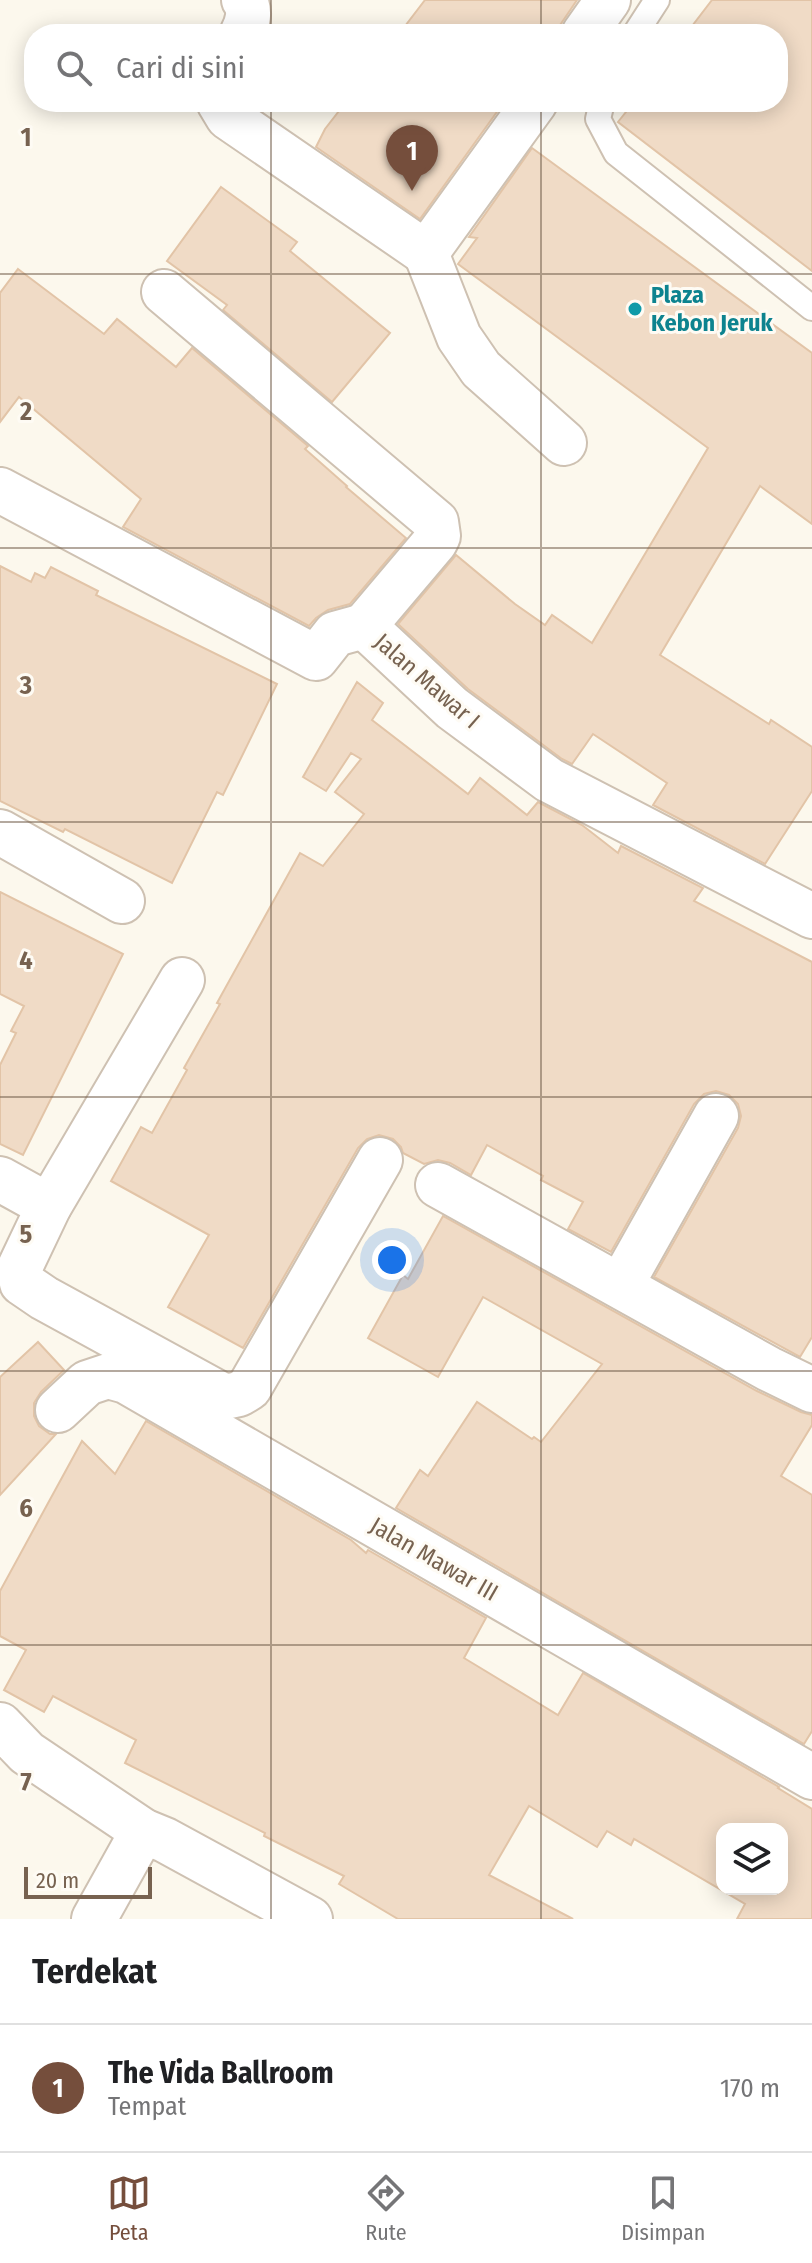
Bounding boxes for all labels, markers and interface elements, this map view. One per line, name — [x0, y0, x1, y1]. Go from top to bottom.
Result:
search box — [24, 24, 788, 112]
icon: search — [52, 46, 96, 90]
text: Cari di sini — [116, 50, 245, 86]
text: 1 — [21, 122, 32, 153]
pin: 1 — [386, 125, 438, 191]
place label: Plaza Kebon Jeruk — [651, 281, 773, 337]
marker: Plaza Kebon Jeruk — [626, 300, 644, 318]
text: 2 — [19, 396, 32, 427]
street label: Jalan Mawar I — [369, 628, 485, 734]
text: 3 — [19, 670, 32, 701]
text: 4 — [19, 945, 33, 976]
text: 5 — [20, 1219, 33, 1250]
your location — [372, 1240, 412, 1280]
text: 6 — [19, 1493, 33, 1524]
street label: Jalan Mawar III — [365, 1511, 503, 1607]
text: 7 — [20, 1767, 32, 1798]
map controls — [716, 1823, 788, 1895]
button: layers — [716, 1823, 788, 1895]
scale bar — [24, 1863, 152, 1899]
text: 20 m — [36, 1867, 79, 1894]
text: Terdekat — [32, 1951, 157, 1992]
text: The Vida Ballroom — [108, 2055, 334, 2091]
text: 1 — [53, 2073, 64, 2104]
text: 170 m — [720, 2073, 780, 2104]
text: Tempat — [108, 2091, 186, 2122]
tab: Peta — [107, 2171, 151, 2246]
tab: Rute — [364, 2171, 408, 2246]
tab: Disimpan — [621, 2171, 705, 2246]

